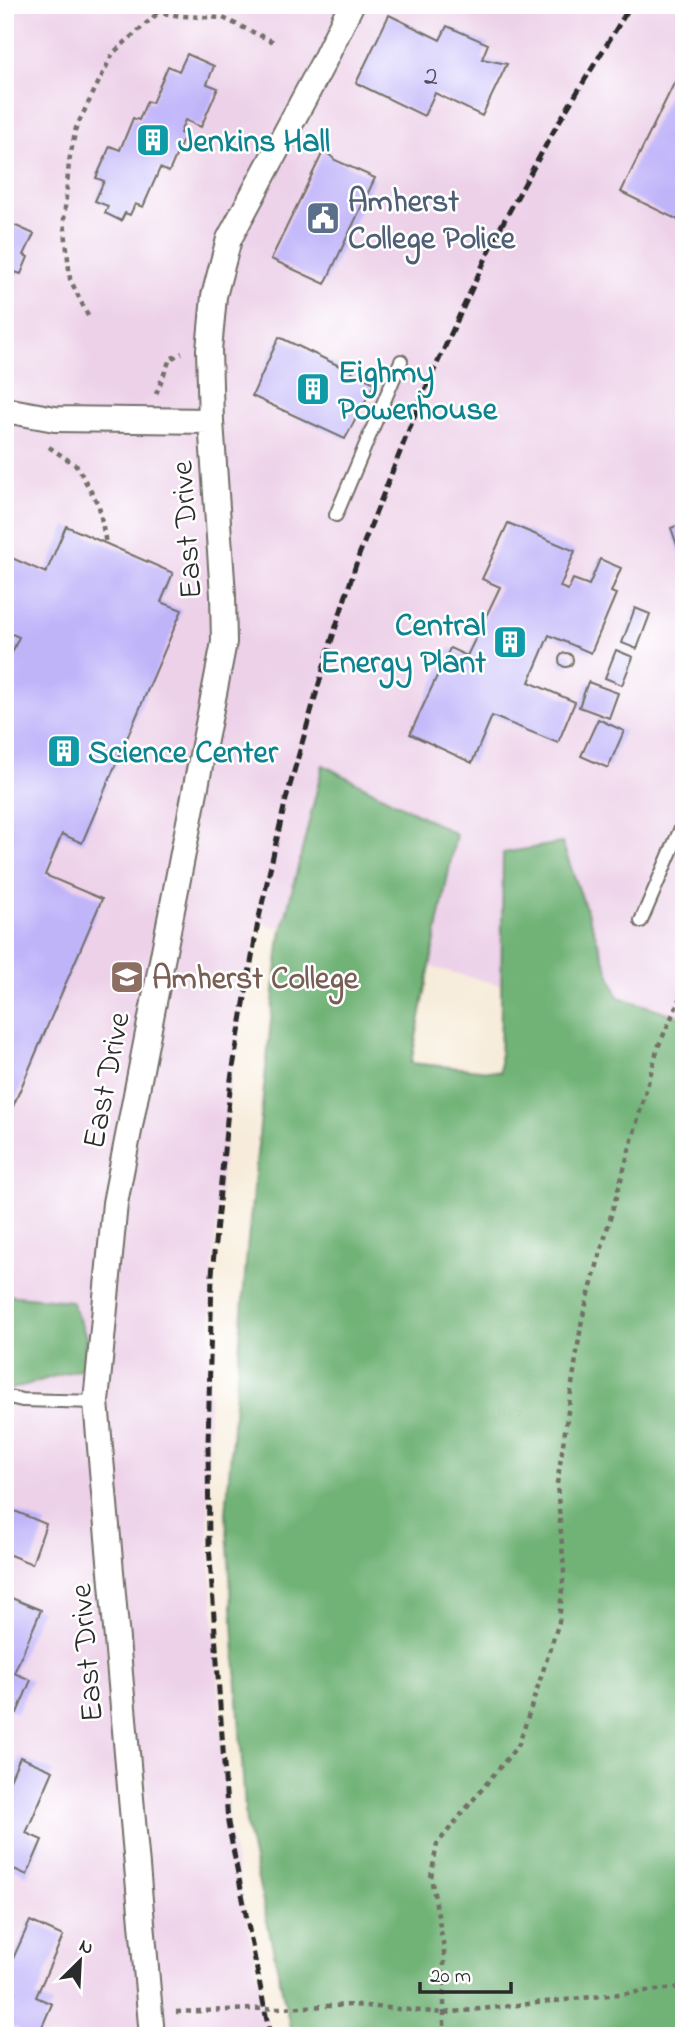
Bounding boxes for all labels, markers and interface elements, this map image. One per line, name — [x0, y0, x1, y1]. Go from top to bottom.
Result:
house number: 2 — [424, 57, 438, 98]
place label: Jenkins Hall — [178, 120, 330, 167]
building icon: Jenkins Hall — [134, 121, 172, 159]
place label: Amherst College Police — [348, 180, 517, 265]
public building icon: Amherst College Police — [304, 199, 342, 237]
place label: Eighmy Powerhouse — [338, 351, 499, 435]
building icon: Eighmy Powerhouse — [294, 370, 332, 408]
street label: East Drive — [160, 458, 217, 600]
place label: Central Energy Plant — [321, 604, 486, 689]
building icon: Central Energy Plant — [491, 623, 529, 661]
place label: Science Center — [88, 731, 279, 778]
building icon: Science Center — [45, 732, 83, 770]
place label: Amherst College — [152, 957, 360, 1005]
school or university icon: Amherst College — [108, 958, 146, 996]
street label: East Drive — [72, 1008, 145, 1153]
street label: East Drive — [59, 1581, 118, 1724]
north arrow — [46, 1926, 116, 1996]
text: N — [75, 1933, 97, 1963]
scale bar — [420, 1950, 510, 1994]
text: 20 m — [430, 1962, 471, 1992]

